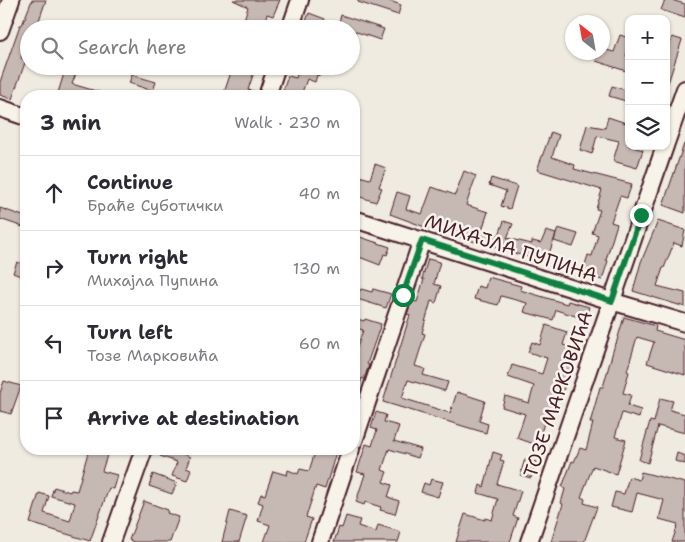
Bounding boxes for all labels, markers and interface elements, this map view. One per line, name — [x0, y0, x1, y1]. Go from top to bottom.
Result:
north arrow — [565, 15, 610, 60]
map controls — [625, 15, 670, 150]
button: + — [625, 15, 670, 60]
search box — [20, 20, 360, 75]
icon: search — [38, 34, 66, 62]
text: Search here — [78, 35, 187, 60]
button: − — [625, 60, 670, 105]
button: layers — [625, 105, 670, 150]
text: 3 min — [40, 109, 101, 137]
text: Walk · 230 m — [234, 112, 340, 133]
text: Continue — [87, 170, 173, 195]
icon: ahead — [40, 179, 68, 207]
text: 40 m — [298, 183, 340, 204]
text: Браће Суботички — [87, 195, 223, 216]
route end — [630, 204, 653, 227]
street label: МИХАЈЛА ПУПИНА — [422, 208, 601, 288]
text: Turn right — [87, 245, 188, 270]
icon: right — [40, 254, 68, 282]
text: 130 m — [293, 258, 340, 279]
text: Михајла Пупина — [87, 270, 218, 291]
route start — [392, 284, 415, 307]
street label: ТОЗЕ МАРКОВИЋА — [518, 307, 598, 481]
text: Turn left — [87, 320, 173, 345]
icon: left — [40, 329, 68, 357]
text: 60 m — [299, 333, 340, 354]
text: Тозе Марковића — [87, 345, 218, 366]
icon: arrive — [40, 404, 68, 432]
text: Arrive at destination — [87, 406, 299, 431]

